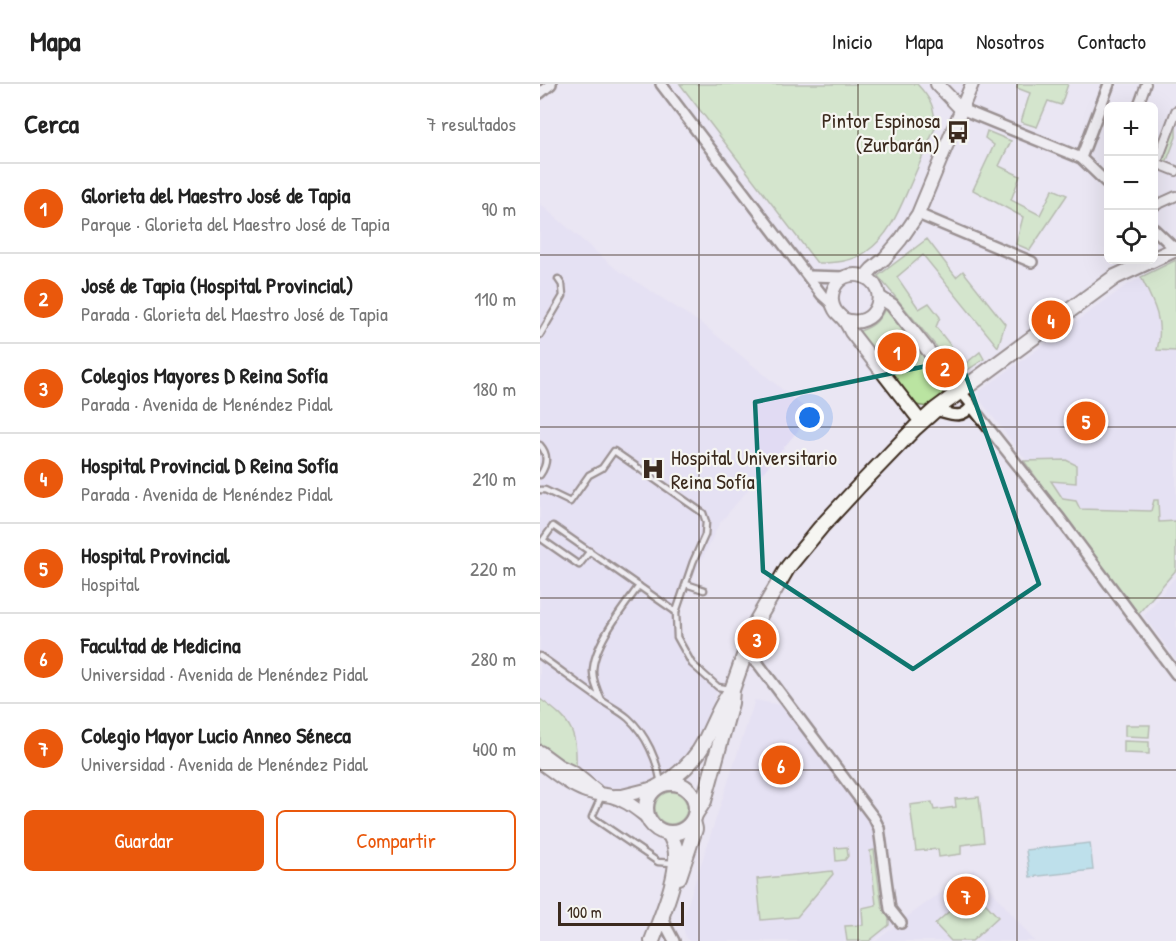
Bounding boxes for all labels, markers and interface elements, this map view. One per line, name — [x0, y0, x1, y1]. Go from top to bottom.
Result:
text: Mapa — [30, 22, 81, 60]
text: Inicio — [832, 27, 872, 56]
text: Mapa — [905, 27, 943, 56]
text: Nosotros — [976, 27, 1044, 56]
text: Contacto — [1077, 27, 1146, 56]
map controls — [1104, 102, 1158, 264]
button: + — [1104, 102, 1158, 156]
text: Cerca — [24, 106, 79, 141]
place label: Pintor Espinosa (Zurbarán) — [822, 106, 940, 159]
text: 7 resultados — [427, 110, 516, 137]
bus stop icon: Pintor Espinosa (Zurbarán) — [945, 119, 971, 145]
button: − — [1104, 156, 1158, 210]
text: Glorieta del Maestro José de Tapia — [81, 180, 350, 210]
text: 1 — [40, 195, 47, 222]
text: 90 m — [482, 195, 516, 222]
text: Parque · Glorieta del Maestro José de Tapia — [81, 210, 390, 237]
button: locate — [1104, 210, 1158, 264]
text: José de Tapia (Hospital Provincial) — [81, 270, 354, 300]
text: 2 — [39, 285, 48, 312]
text: 110 m — [474, 285, 516, 312]
pin: 4 — [1032, 298, 1070, 342]
text: Parada · Glorieta del Maestro José de Tapia — [81, 300, 388, 327]
pin: 1 — [878, 330, 916, 374]
pin: 2 — [926, 346, 964, 390]
text: Colegios Mayores D Reina Sofía — [81, 360, 328, 390]
text: 3 — [39, 375, 48, 402]
text: 180 m — [473, 375, 516, 402]
text: Parada · Avenida de Menéndez Pidal — [81, 390, 333, 417]
pin: 5 — [1066, 398, 1106, 444]
your location — [795, 403, 824, 432]
place label: Hospital Universitario Reina Sofía — [671, 443, 837, 496]
text: Hospital Provincial D Reina Sofía — [81, 450, 338, 480]
hospital icon: Hospital Universitario Reina Sofía — [640, 456, 666, 482]
text: 4 — [40, 465, 47, 492]
text: 210 m — [472, 465, 516, 492]
text: Parada · Avenida de Menéndez Pidal — [81, 480, 333, 507]
text: Hospital Provincial — [81, 540, 230, 570]
text: 5 — [39, 555, 48, 582]
text: 220 m — [470, 555, 516, 582]
text: Hospital — [81, 570, 139, 597]
pin: 3 — [738, 616, 776, 662]
text: Facultad de Medicina — [81, 630, 241, 660]
text: 6 — [40, 645, 47, 672]
text: 280 m — [471, 645, 516, 672]
text: Universidad · Avenida de Menéndez Pidal — [81, 660, 368, 687]
text: Colegio Mayor Lucio Anneo Séneca — [81, 720, 351, 750]
text: 7 — [39, 735, 48, 762]
text: 400 m — [472, 735, 516, 762]
pin: 6 — [762, 742, 800, 788]
text: Universidad · Avenida de Menéndez Pidal — [81, 750, 368, 777]
button: Guardar — [24, 810, 264, 871]
button: Compartir — [276, 810, 516, 871]
pin: 7 — [946, 874, 986, 918]
scale bar — [558, 899, 684, 926]
text: 100 m — [567, 901, 602, 923]

